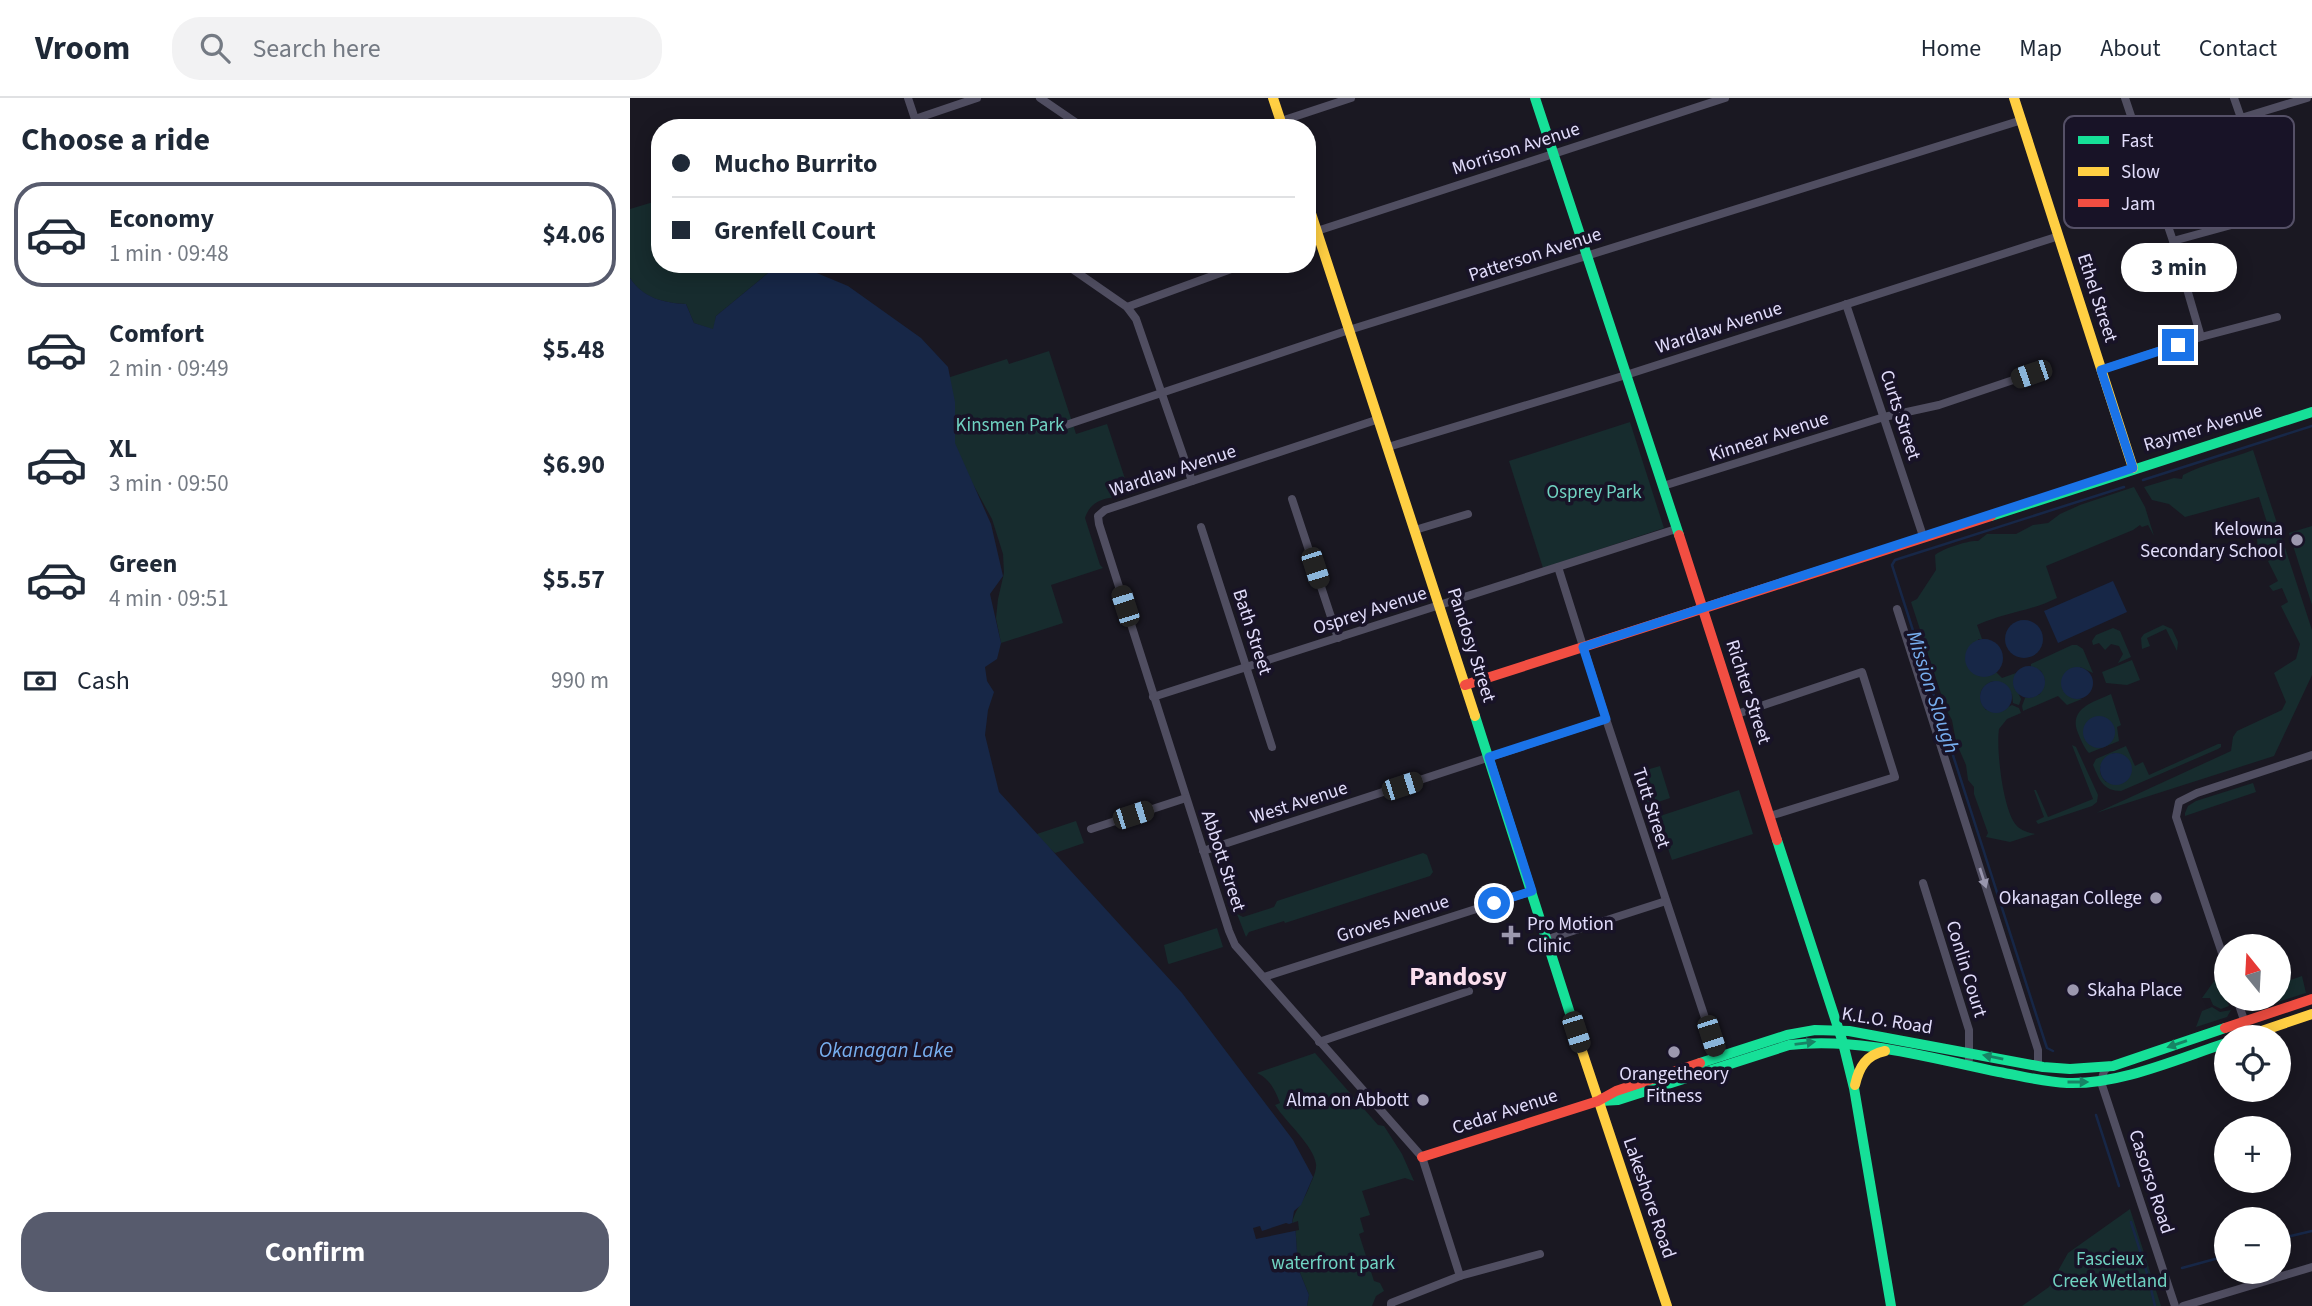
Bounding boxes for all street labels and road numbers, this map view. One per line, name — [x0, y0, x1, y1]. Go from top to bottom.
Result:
street label: Morrison Avenue — [1449, 116, 1583, 182]
street label: Patterson Avenue — [1465, 221, 1605, 289]
street label: Ethel Street — [2070, 250, 2124, 346]
street label: Wardlaw Avenue — [1652, 295, 1786, 361]
street label: Curts Street — [1873, 367, 1927, 464]
street label: Raymer Avenue — [2140, 397, 2266, 459]
street label: Kinnear Avenue — [1706, 405, 1832, 469]
street label: Wardlaw Avenue — [1106, 438, 1240, 504]
street label: Osprey Avenue — [1310, 580, 1430, 642]
street label: Pandosy Street — [1440, 584, 1502, 706]
street label: Bath Street — [1225, 586, 1279, 679]
street label: Richter Street — [1718, 636, 1778, 748]
street label: Tutt Street — [1625, 764, 1677, 852]
street label: West Avenue — [1247, 775, 1351, 831]
street label: Abbott Street — [1194, 807, 1252, 916]
street label: Groves Avenue — [1333, 888, 1453, 950]
street label: Conlin Court — [1939, 917, 1994, 1021]
street label: K.L.O. Road — [1840, 1000, 1934, 1042]
street label: Cedar Avenue — [1449, 1082, 1561, 1142]
street label: Casorso Road — [2121, 1126, 2181, 1238]
street label: Lakeshore Road — [1616, 1134, 1682, 1262]

